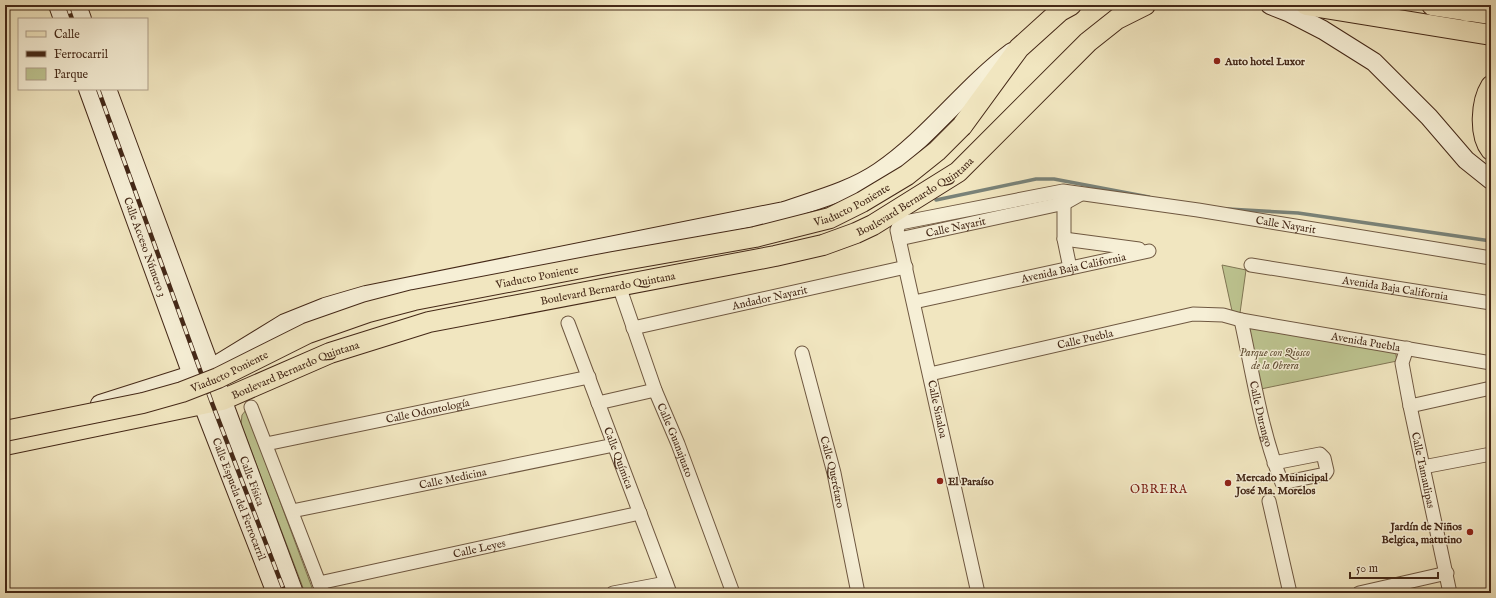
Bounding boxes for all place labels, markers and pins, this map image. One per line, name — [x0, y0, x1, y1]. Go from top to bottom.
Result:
place label: Auto hotel Luxor — [1224, 55, 1306, 69]
marker: Auto hotel Luxor — [1212, 56, 1222, 66]
place label: Mercado Muinicipal José Ma. Morelos — [1234, 471, 1329, 498]
place label: El Paraíso — [948, 475, 994, 489]
marker: El Paraíso — [935, 476, 945, 486]
marker: Mercado Muinicipal José Ma. Morelos — [1223, 478, 1233, 488]
place label: Jardín de Niños Belgica, matutino — [1382, 520, 1462, 547]
marker: Jardín de Niños Belgica, matutino — [1465, 527, 1475, 537]

